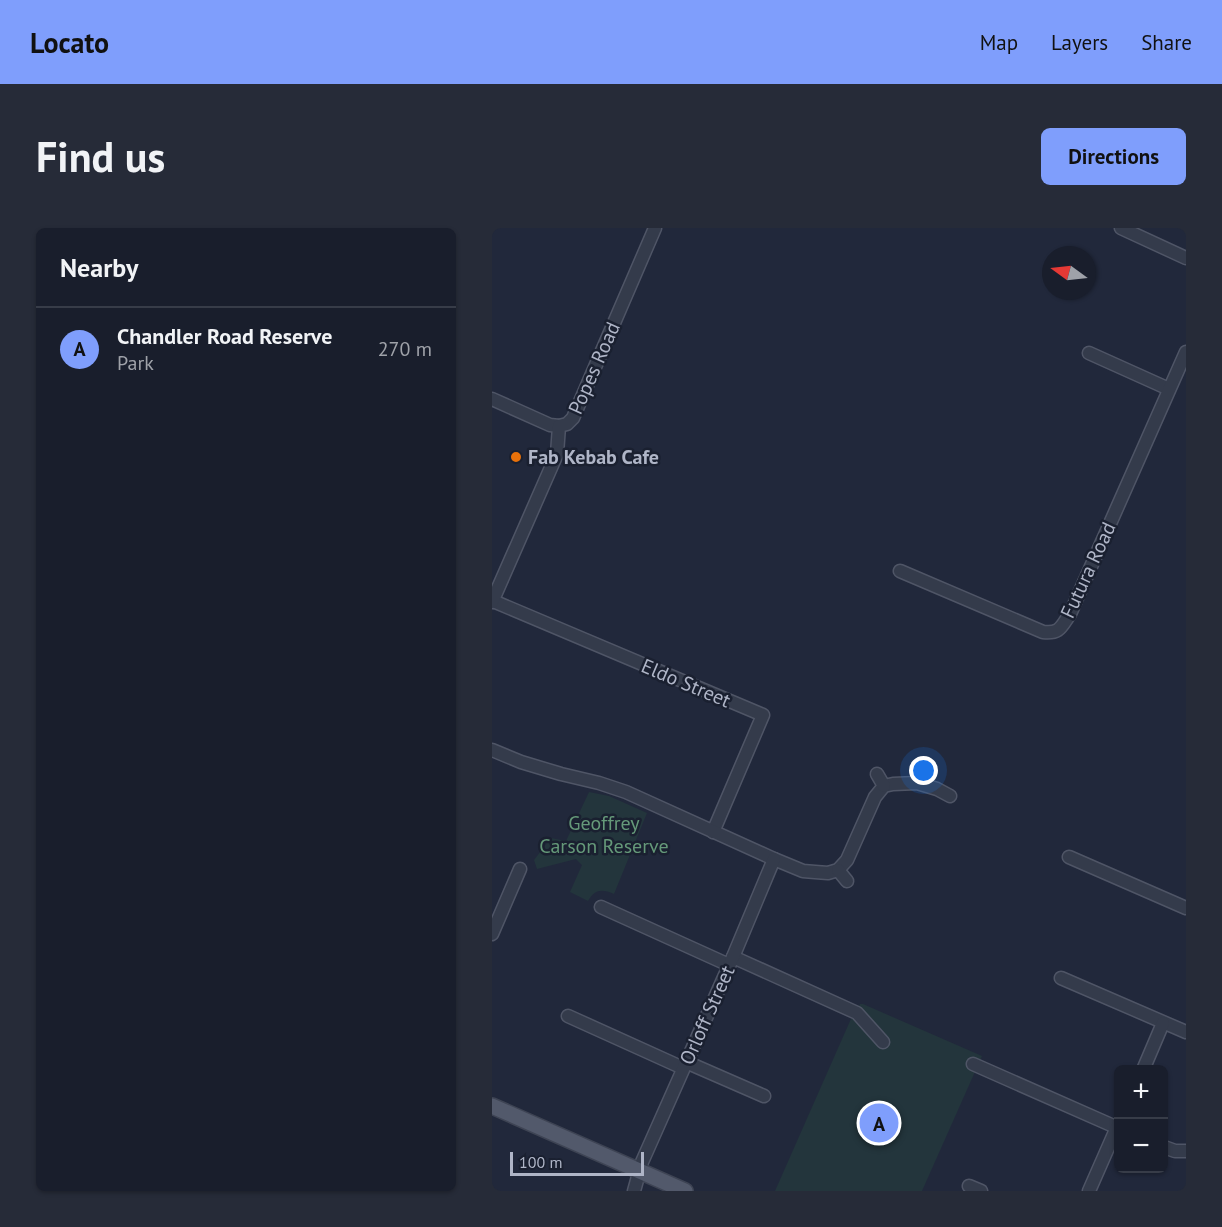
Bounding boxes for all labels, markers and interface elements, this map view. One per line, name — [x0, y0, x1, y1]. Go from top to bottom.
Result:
text: Locato — [30, 24, 109, 61]
text: Map — [980, 29, 1018, 56]
text: Layers — [1051, 29, 1108, 56]
text: Share — [1141, 29, 1192, 56]
button: Directions — [1041, 128, 1186, 185]
text: Find us — [36, 129, 165, 184]
north arrow — [1042, 246, 1096, 300]
text: Nearby — [60, 251, 138, 284]
street label: Popes Road — [562, 318, 626, 418]
text: Chandler Road Reserve — [117, 322, 332, 350]
text: A — [73, 336, 86, 362]
text: 270 m — [378, 336, 432, 362]
text: Park — [117, 350, 154, 376]
place label: Fab Kebab Cafe — [528, 444, 659, 470]
marker: Fab Kebab Cafe — [509, 450, 523, 464]
street label: Futura Road — [1054, 518, 1122, 622]
street label: Eldo Street — [637, 653, 735, 714]
your location — [909, 756, 938, 785]
park label: Geoffrey Carson Reserve — [539, 810, 669, 859]
street label: Orloff Street — [674, 961, 741, 1069]
map controls — [1114, 1065, 1168, 1173]
button: + — [1114, 1065, 1168, 1119]
pin: A — [860, 1100, 898, 1146]
button: − — [1114, 1119, 1168, 1173]
scale bar — [510, 1149, 644, 1176]
text: 100 m — [519, 1152, 562, 1172]

